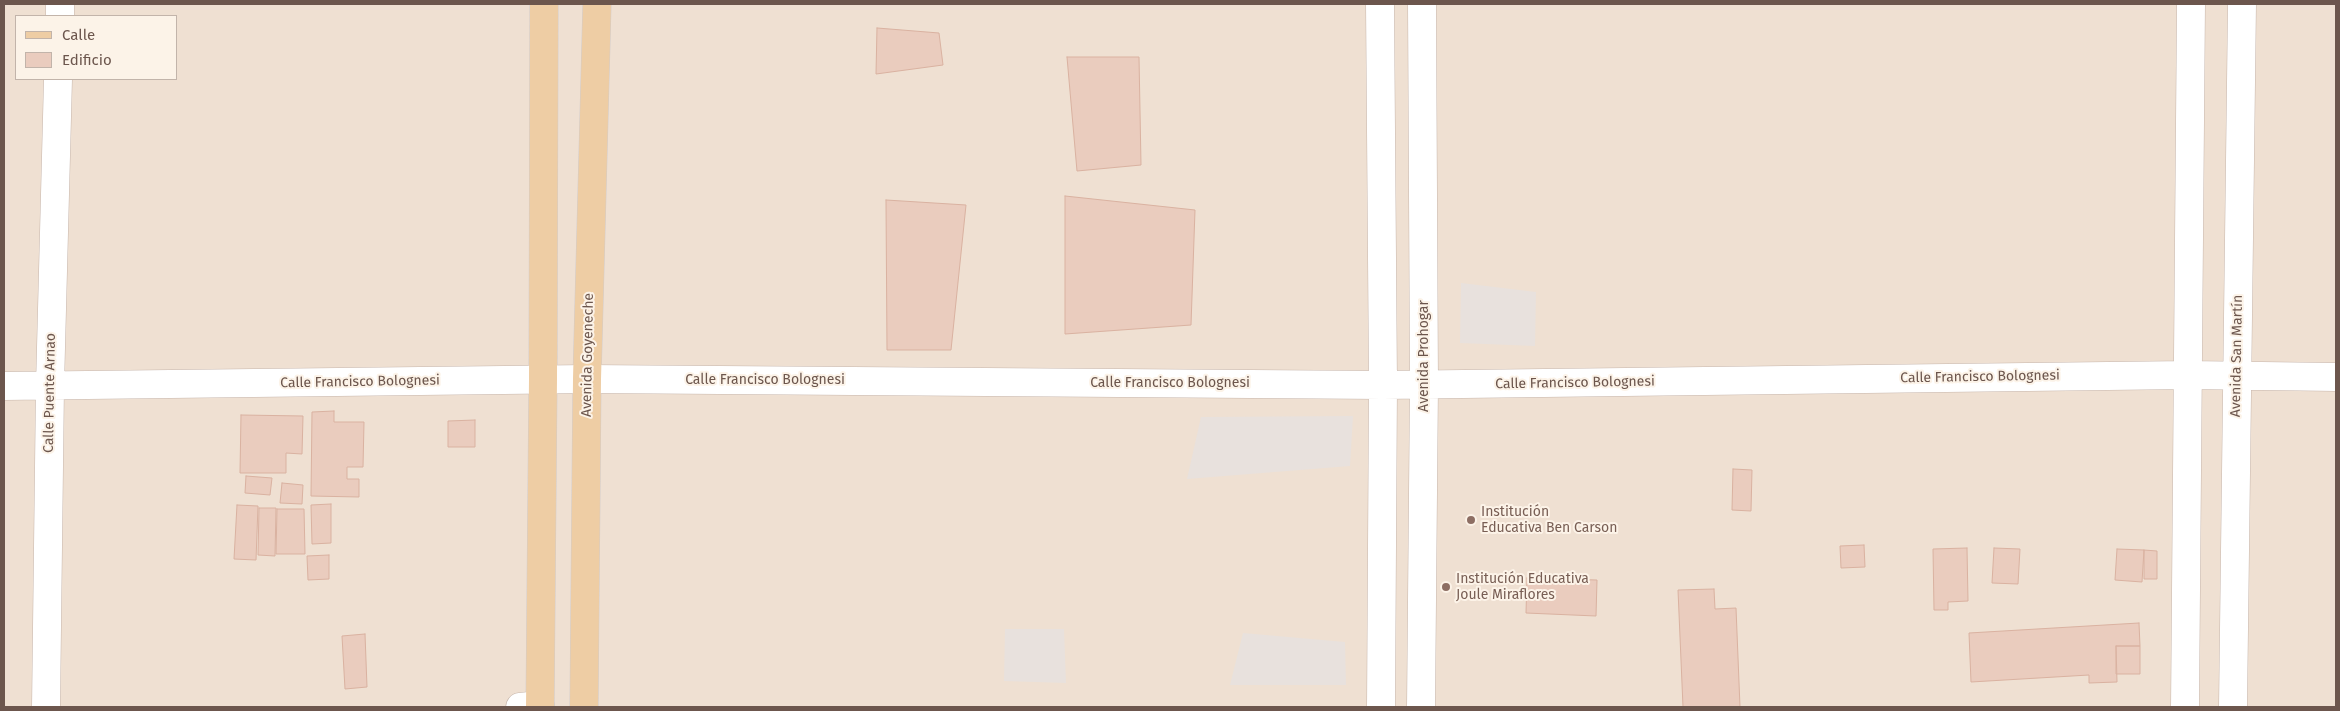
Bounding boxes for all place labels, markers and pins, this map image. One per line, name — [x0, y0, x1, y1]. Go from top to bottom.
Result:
place label: Institución Educativa Ben Carson — [1481, 504, 1617, 536]
marker: Institución Educativa Ben Carson — [1465, 514, 1477, 526]
place label: Institución Educativa Joule Miraflores — [1456, 571, 1589, 604]
marker: Institución Educativa Joule Miraflores — [1440, 581, 1452, 593]

